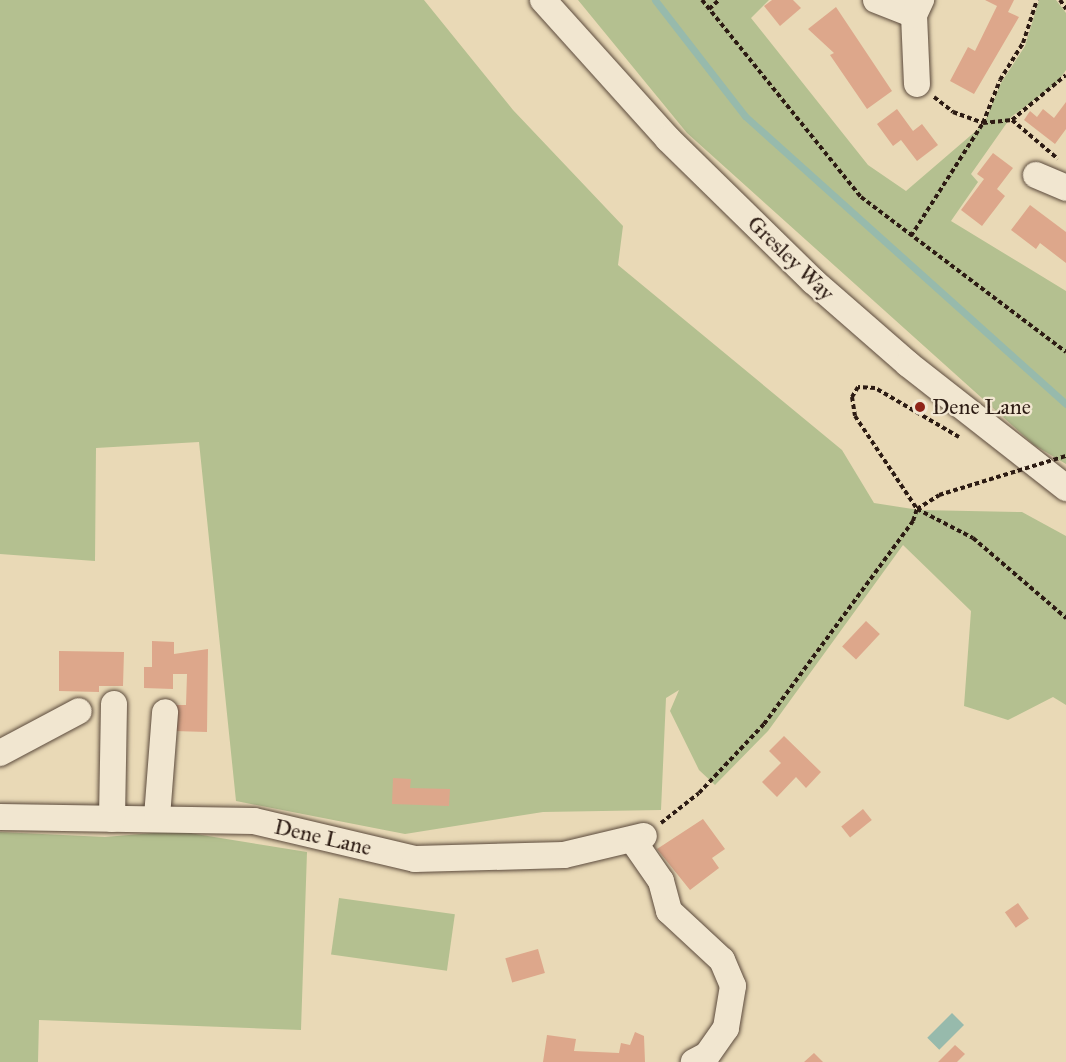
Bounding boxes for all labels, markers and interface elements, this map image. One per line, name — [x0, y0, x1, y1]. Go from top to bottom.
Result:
street label: Gresley Way — [742, 210, 840, 306]
place label: Dene Lane — [932, 394, 1031, 420]
marker: Dene Lane — [913, 400, 927, 414]
street label: Dene Lane — [272, 813, 374, 861]

